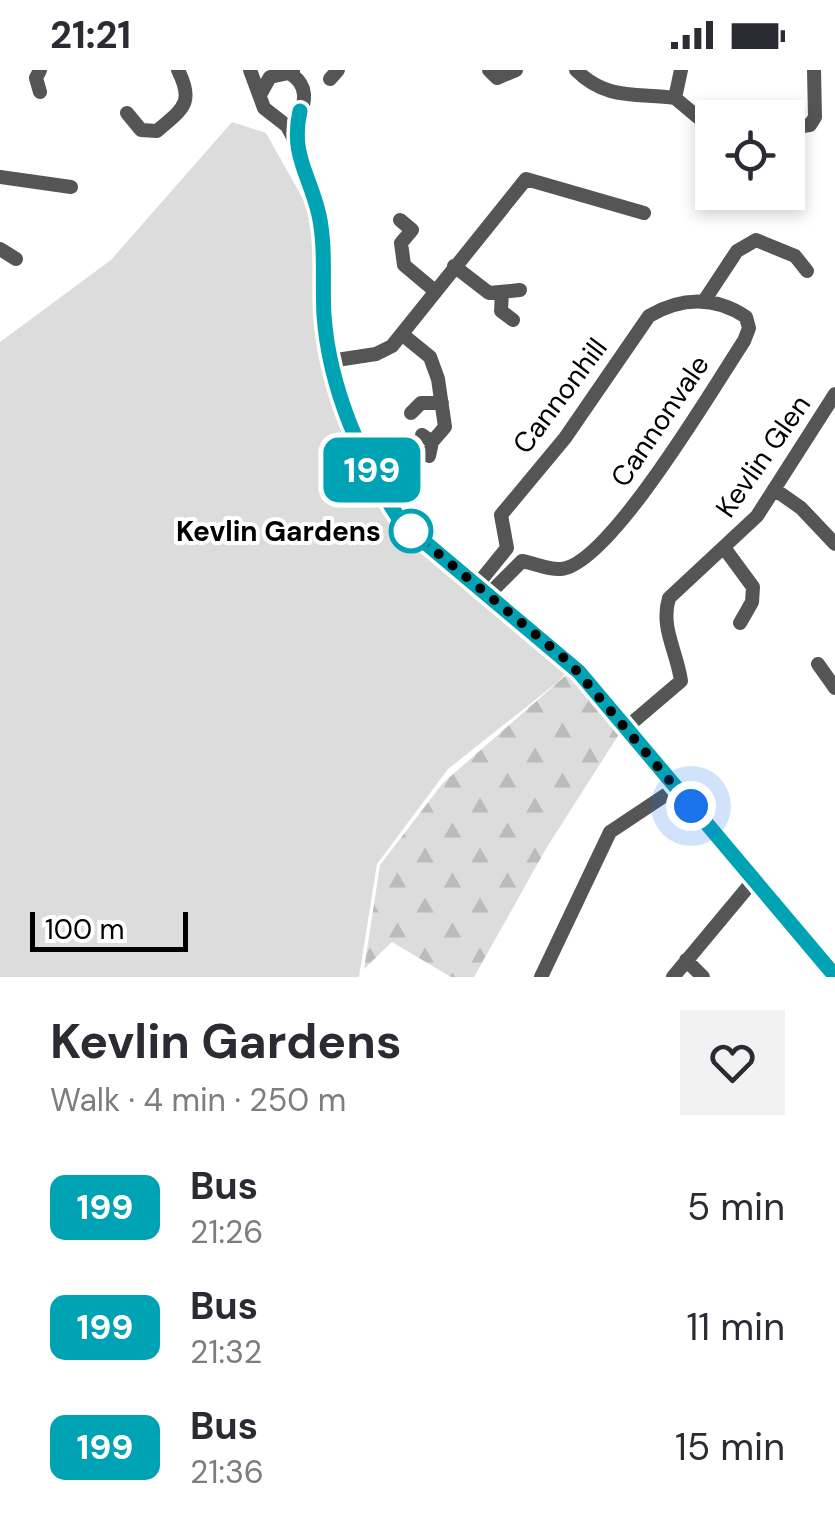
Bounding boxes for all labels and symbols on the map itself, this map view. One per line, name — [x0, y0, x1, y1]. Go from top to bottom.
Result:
street label: Cannonhill — [504, 331, 616, 461]
street label: Cannonvale — [602, 348, 718, 494]
street label: Kevlin Glen — [707, 387, 819, 525]
line badge: 199 — [314, 438, 430, 502]
marker: Kevlin Gardens — [390, 510, 432, 552]
place label: Kevlin Gardens — [176, 513, 381, 550]
your location — [666, 781, 716, 831]
scale bar — [30, 907, 188, 951]

